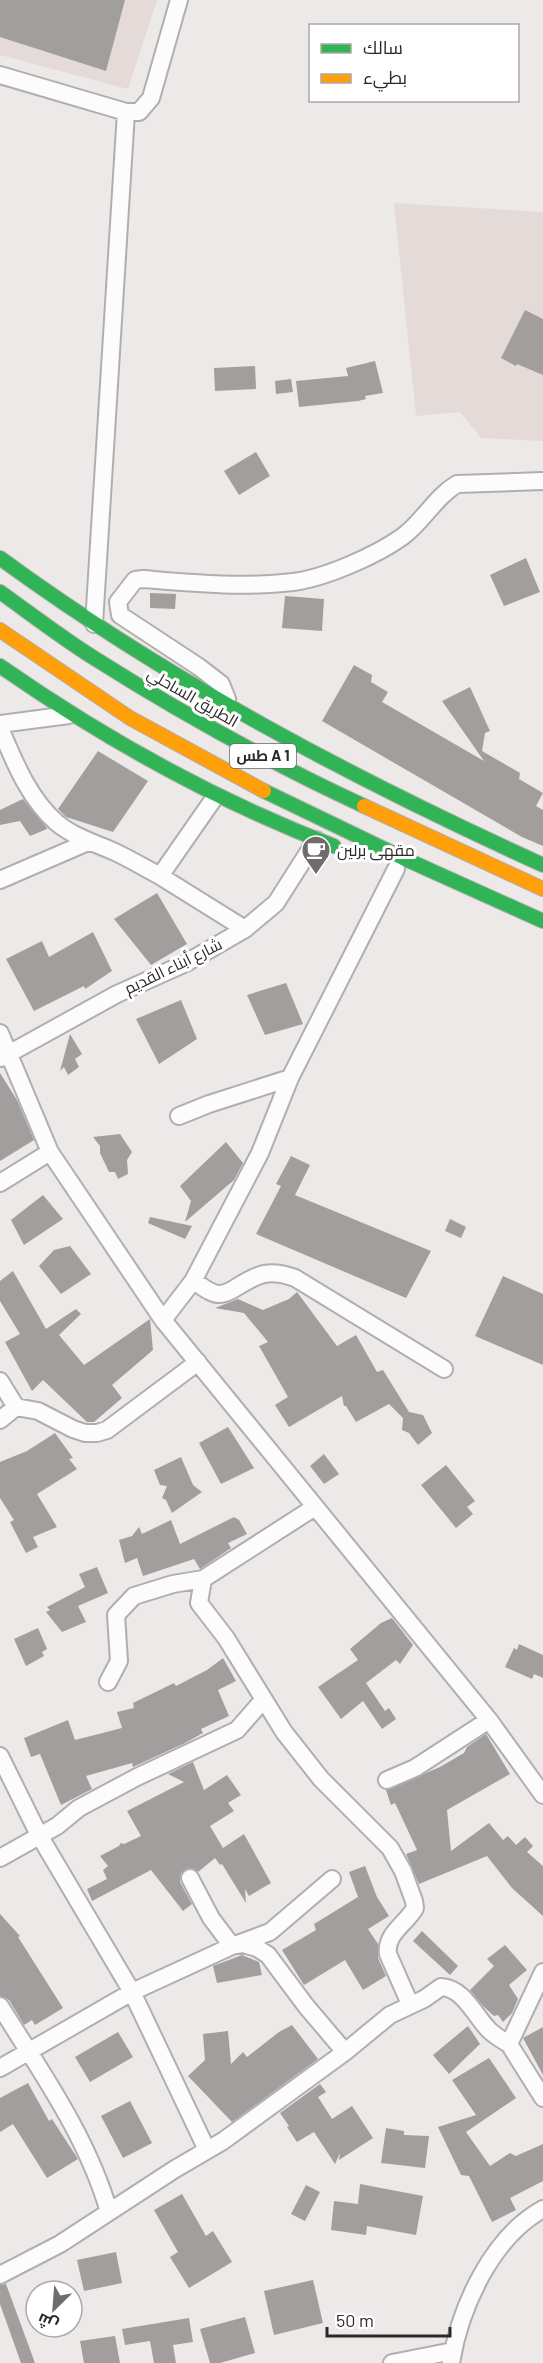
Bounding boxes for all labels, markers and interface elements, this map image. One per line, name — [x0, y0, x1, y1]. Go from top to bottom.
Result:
legend — [309, 24, 519, 102]
text: سالك — [363, 36, 403, 58]
text: بطيء — [363, 66, 407, 92]
street label: الطريق الساحلي — [142, 663, 242, 734]
road number: طس A 1 — [230, 744, 296, 768]
cafe icon: مقهى برلين — [300, 834, 332, 876]
place label: مقهى برلين — [337, 840, 415, 861]
street label: شارع أبناء القديم — [121, 934, 226, 1000]
north arrow — [24, 2279, 84, 2339]
scale bar — [327, 2300, 450, 2338]
text: ش — [34, 2309, 61, 2336]
text: 50 m — [336, 2309, 374, 2331]

